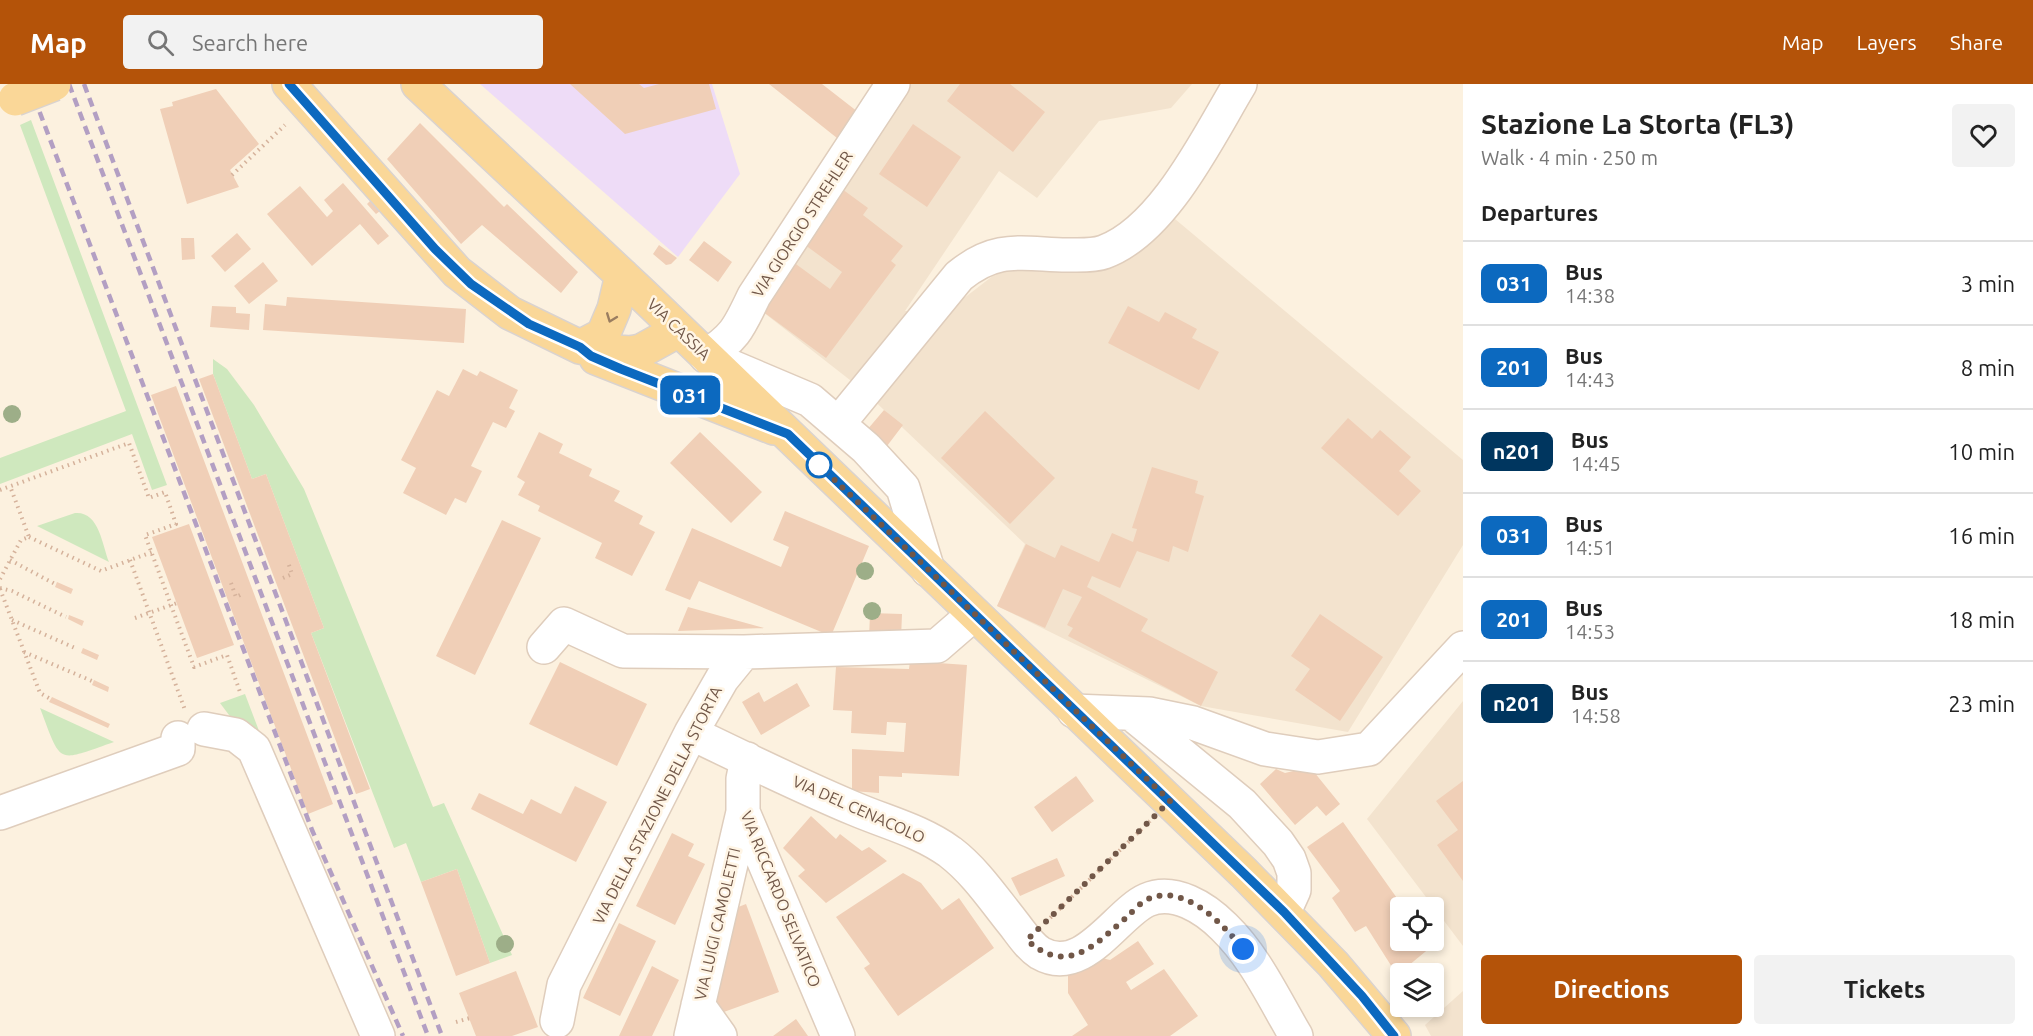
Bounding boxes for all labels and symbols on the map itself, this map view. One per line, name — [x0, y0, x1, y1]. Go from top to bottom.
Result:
street label: VIA GIORGIO STREHLER — [748, 148, 856, 300]
street label: VIA CASSIA — [644, 295, 715, 364]
one-way arrow — [605, 312, 618, 323]
line badge: 031 — [656, 376, 724, 414]
unlabelled marker — [806, 452, 832, 478]
street label: VIA DELLA STAZIONE DELLA STORTA — [589, 682, 725, 927]
street label: VIA DEL CENACOLO — [790, 772, 928, 846]
street label: VIA RICCARDO SELVATICO — [737, 808, 825, 990]
street label: VIA LUIGI CAMOLETTI — [691, 846, 743, 1002]
your location — [1228, 934, 1258, 964]

